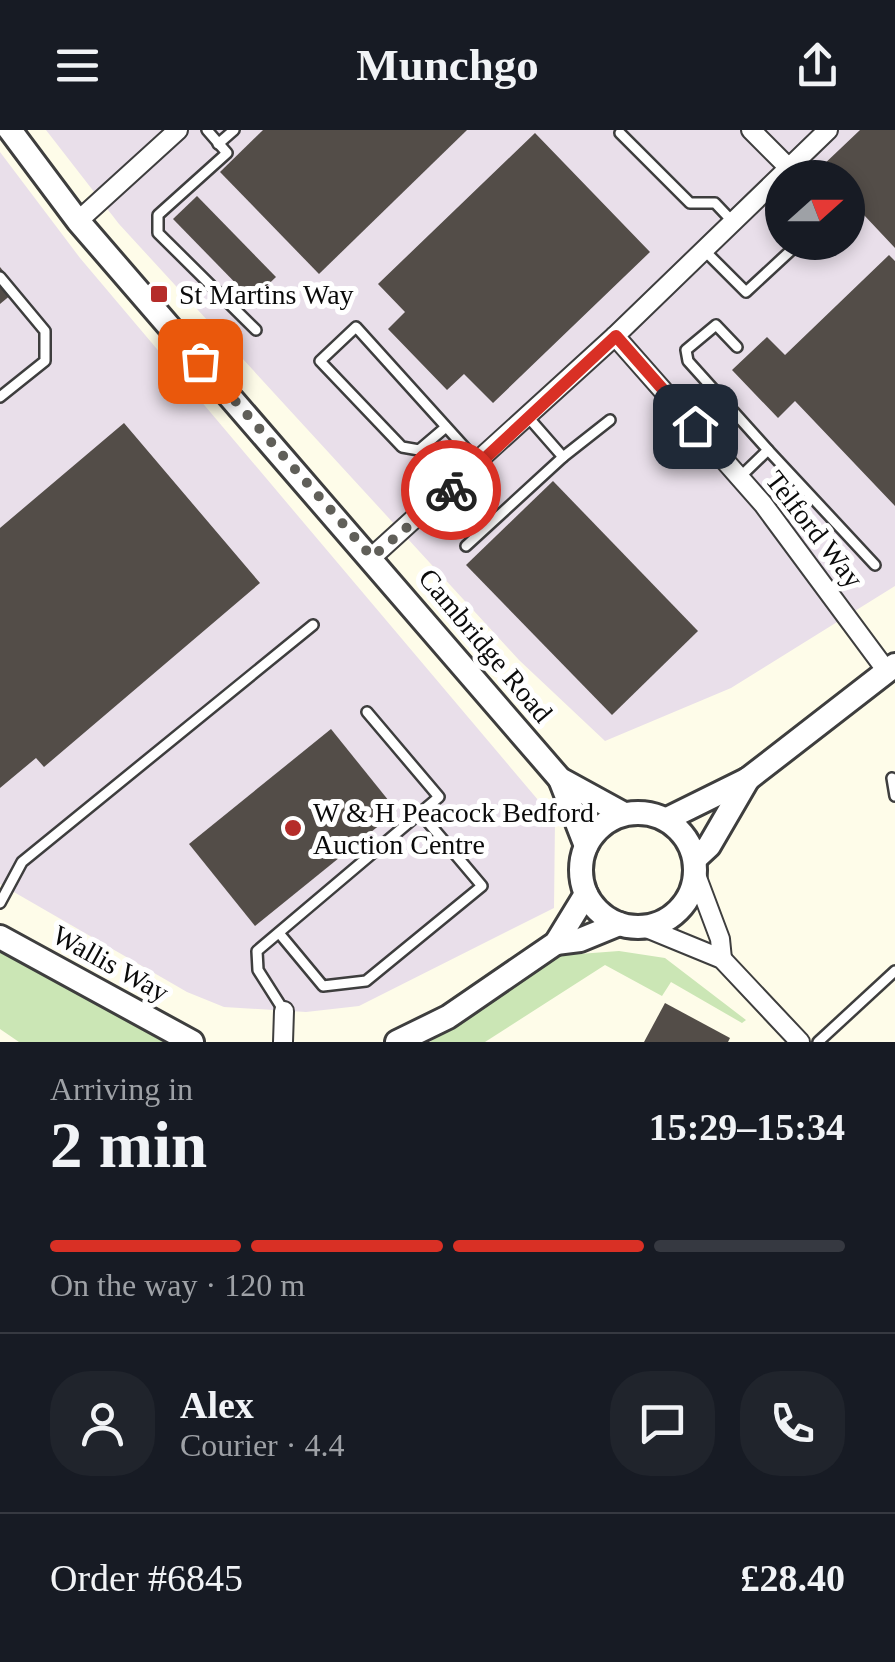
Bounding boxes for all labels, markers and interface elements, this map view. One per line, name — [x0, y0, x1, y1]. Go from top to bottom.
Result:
icon: menu — [50, 38, 105, 93]
icon: share — [790, 38, 845, 93]
text: Munchgo — [356, 40, 539, 90]
north arrow — [765, 160, 865, 260]
map controls — [765, 160, 865, 260]
place label: St Martins Way — [179, 279, 354, 310]
marker: St Martins Way — [148, 283, 170, 305]
pin — [158, 319, 243, 404]
icon: bag — [173, 334, 228, 389]
pin — [653, 384, 738, 469]
icon: home — [668, 399, 723, 454]
courier — [401, 440, 501, 540]
icon: bike — [424, 463, 479, 518]
street label: Telford Way — [760, 465, 870, 594]
street label: Cambridge Road — [413, 562, 559, 728]
place label: W & H Peacock Bedford Auction Centre — [313, 797, 594, 860]
marker: W & H Peacock Bedford Auction Centre — [282, 817, 304, 839]
street label: Wallis Way — [47, 919, 174, 1008]
text: Arriving in — [50, 1071, 193, 1107]
text: 15:29–15:34 — [649, 1106, 845, 1148]
text: 2 min — [50, 1109, 207, 1181]
text: On the way · 120 m — [50, 1267, 305, 1303]
button: person — [50, 1371, 155, 1476]
button: chat — [610, 1371, 715, 1476]
button: phone — [740, 1371, 845, 1476]
text: Alex — [180, 1384, 254, 1426]
text: Courier · 4.4 — [180, 1427, 344, 1463]
text: Order #6845 — [50, 1557, 243, 1599]
text: £28.40 — [741, 1557, 845, 1599]

